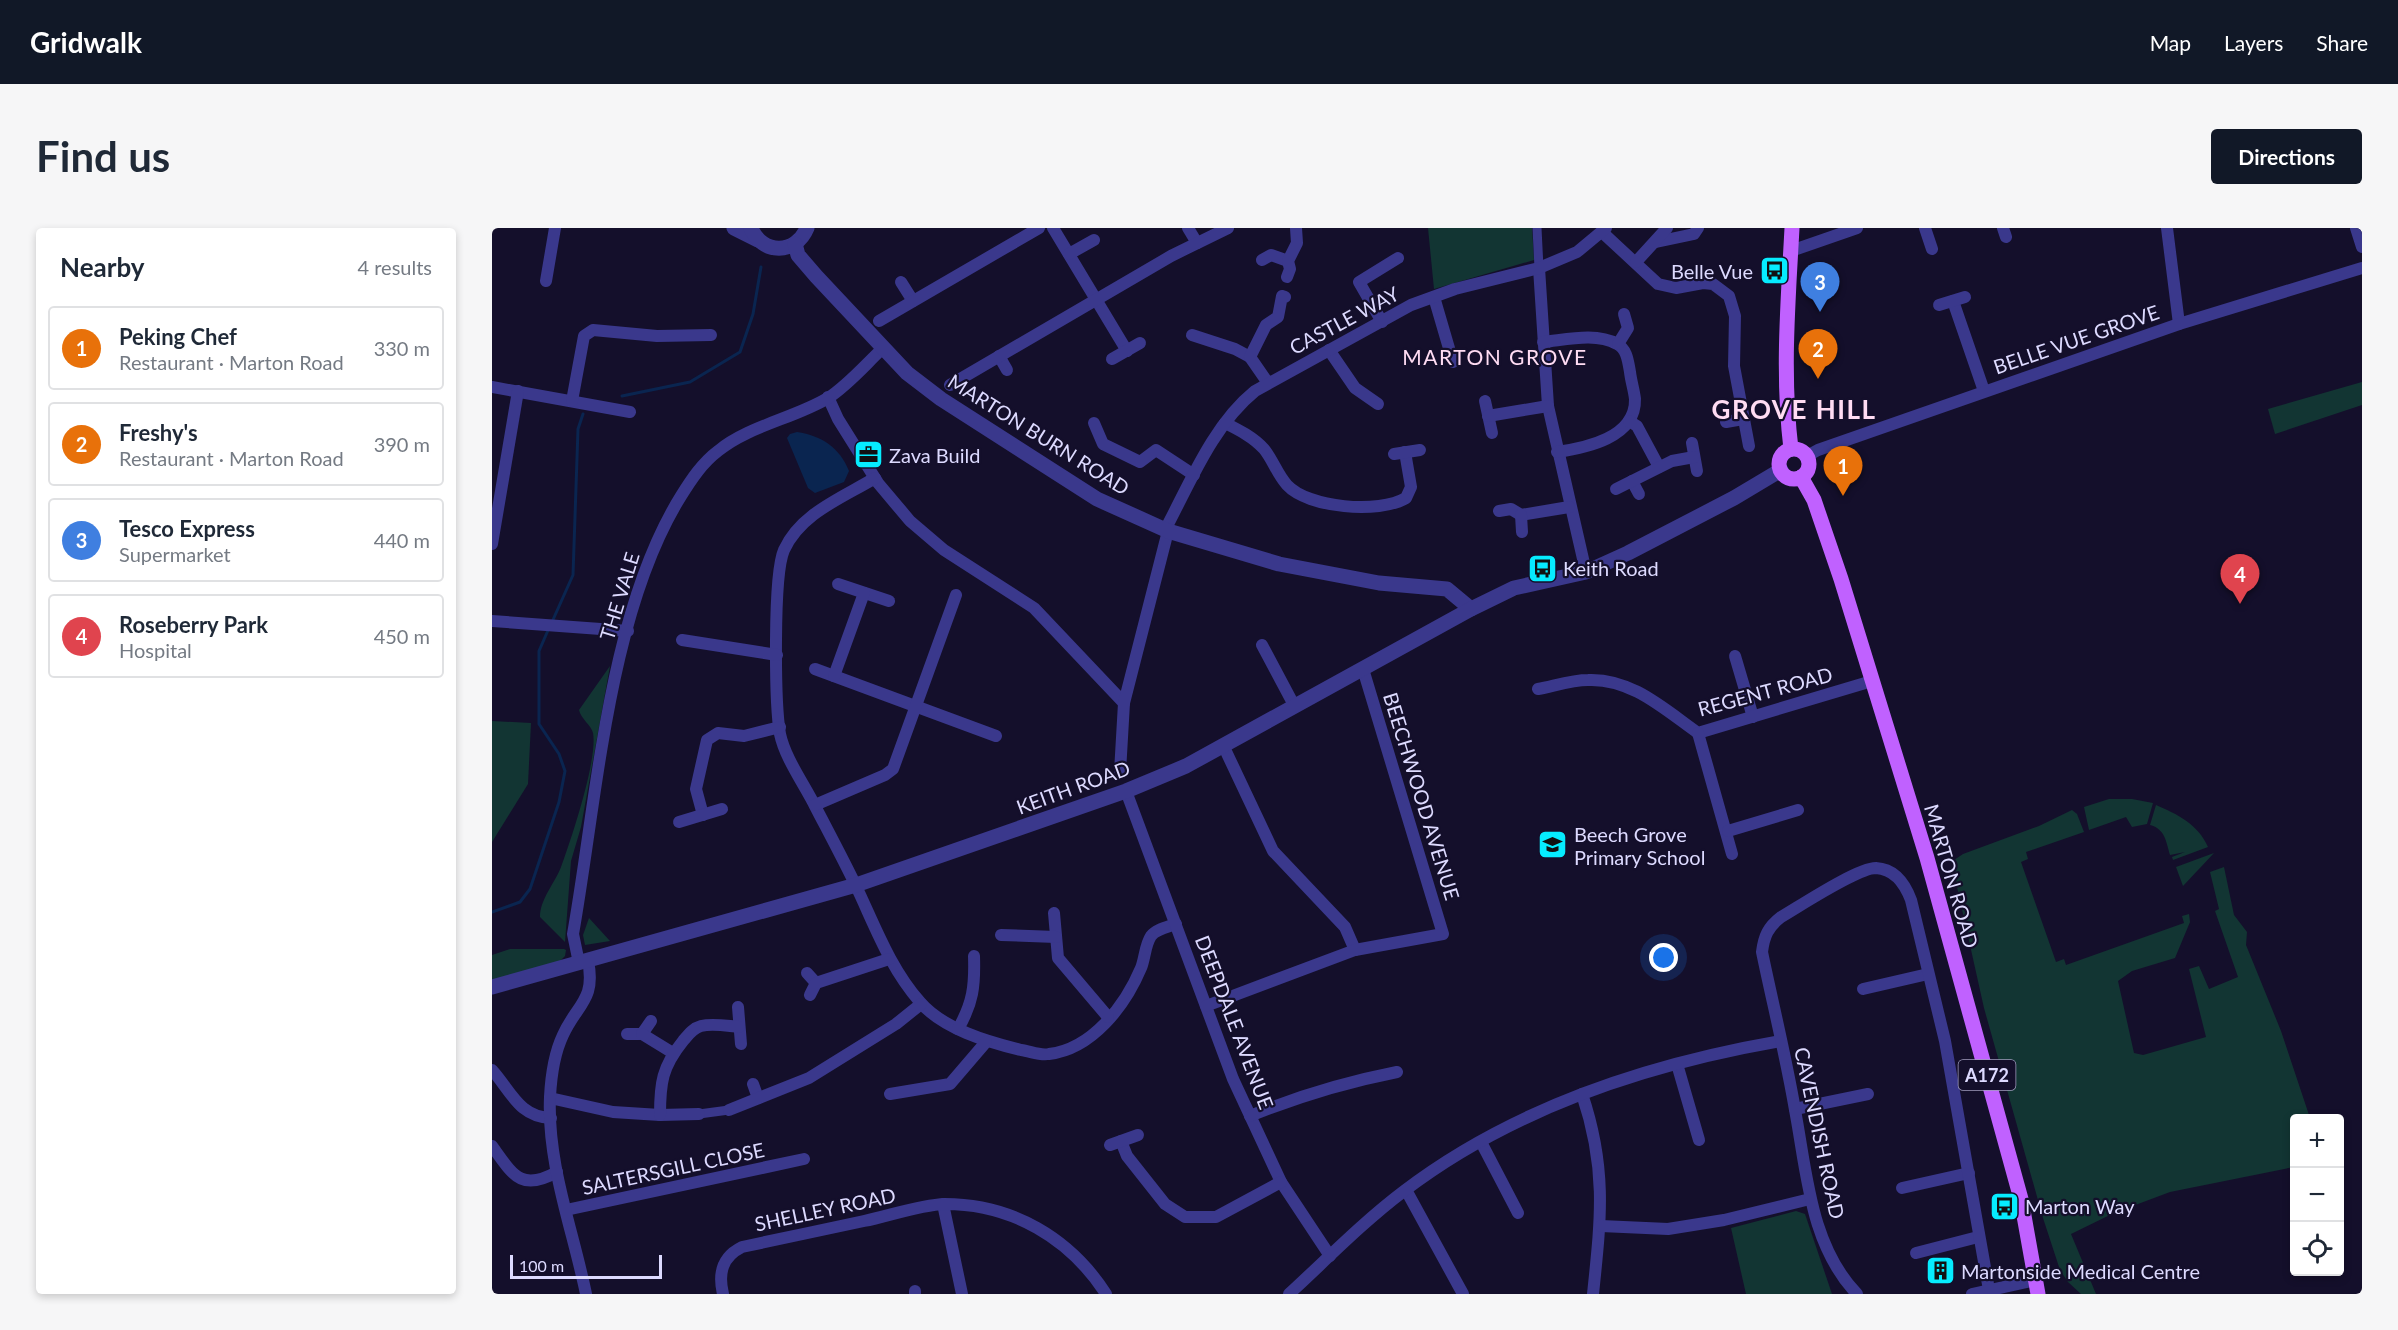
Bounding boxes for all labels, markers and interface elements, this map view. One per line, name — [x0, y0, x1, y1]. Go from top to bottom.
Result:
text: Gridwalk — [30, 25, 142, 59]
text: Map — [2150, 30, 2191, 55]
text: Layers — [2224, 30, 2283, 55]
text: Share — [2316, 30, 2368, 55]
button: Directions — [2211, 129, 2362, 184]
text: Find us — [36, 131, 170, 181]
text: Nearby — [60, 251, 145, 283]
text: 4 results — [357, 255, 432, 279]
bus stop icon: Belle Vue — [1758, 255, 1790, 287]
place label: Belle Vue — [1671, 259, 1753, 283]
pin: 3 — [1800, 262, 1840, 312]
street label: CASTLE WAY — [1285, 281, 1403, 359]
street label: BELLE VUE GROVE — [1990, 299, 2162, 379]
text: Peking Chef — [119, 323, 237, 350]
pin: 2 — [1798, 330, 1838, 379]
text: 1 — [76, 336, 87, 360]
text: 330 m — [374, 336, 430, 360]
district label: MARTON GROVE — [1402, 344, 1588, 369]
text: Restaurant · Marton Road — [119, 350, 344, 374]
street label: MARTON BURN ROAD — [944, 368, 1134, 500]
district label: GROVE HILL — [1712, 393, 1876, 425]
text: Freshy's — [119, 419, 198, 446]
text: 2 — [76, 432, 87, 456]
text: 390 m — [374, 432, 430, 456]
office icon: Zava Build — [852, 439, 884, 471]
place label: Zava Build — [889, 443, 980, 467]
text: Restaurant · Marton Road — [119, 446, 344, 470]
pin: 1 — [1824, 446, 1862, 496]
text: Tesco Express — [119, 515, 255, 542]
text: 3 — [76, 528, 87, 552]
text: 440 m — [374, 528, 430, 552]
text: Supermarket — [119, 542, 231, 566]
street label: THE VALE — [594, 549, 644, 643]
bus stop icon: Keith Road — [1526, 552, 1558, 584]
pin: 4 — [2220, 554, 2260, 604]
place label: Keith Road — [1563, 556, 1659, 580]
text: Roseberry Park — [119, 611, 268, 638]
text: 4 — [76, 624, 87, 648]
text: 450 m — [374, 624, 430, 648]
text: Hospital — [119, 638, 192, 662]
street label: REGENT ROAD — [1695, 662, 1835, 720]
street label: BEECHWOOD AVENUE — [1379, 689, 1465, 903]
street label: KEITH ROAD — [1013, 755, 1133, 819]
street label: MARTON ROAD — [1920, 801, 1984, 951]
place label: Beech Grove Primary School — [1574, 822, 1705, 869]
school or university icon: Beech Grove Primary School — [1537, 829, 1569, 861]
street label: DEEPDALE AVENUE — [1191, 932, 1279, 1112]
your location — [1649, 943, 1678, 972]
street label: CAVENDISH ROAD — [1790, 1045, 1850, 1221]
road number: A172 — [1958, 1060, 2016, 1090]
map controls — [2290, 1114, 2344, 1276]
button: + — [2290, 1114, 2344, 1168]
street label: SALTERSGILL CLOSE — [580, 1137, 766, 1199]
button: − — [2290, 1168, 2344, 1222]
street label: SHELLEY ROAD — [752, 1182, 898, 1236]
bus stop icon: Marton Way — [1988, 1190, 2020, 1222]
place label: Marton Way — [2025, 1194, 2135, 1218]
button: locate — [2290, 1222, 2344, 1276]
scale bar — [510, 1252, 662, 1280]
building icon: Martonside Medical Centre — [1924, 1255, 1956, 1287]
text: 100 m — [519, 1256, 564, 1275]
place label: Martonside Medical Centre — [1961, 1259, 2200, 1283]

